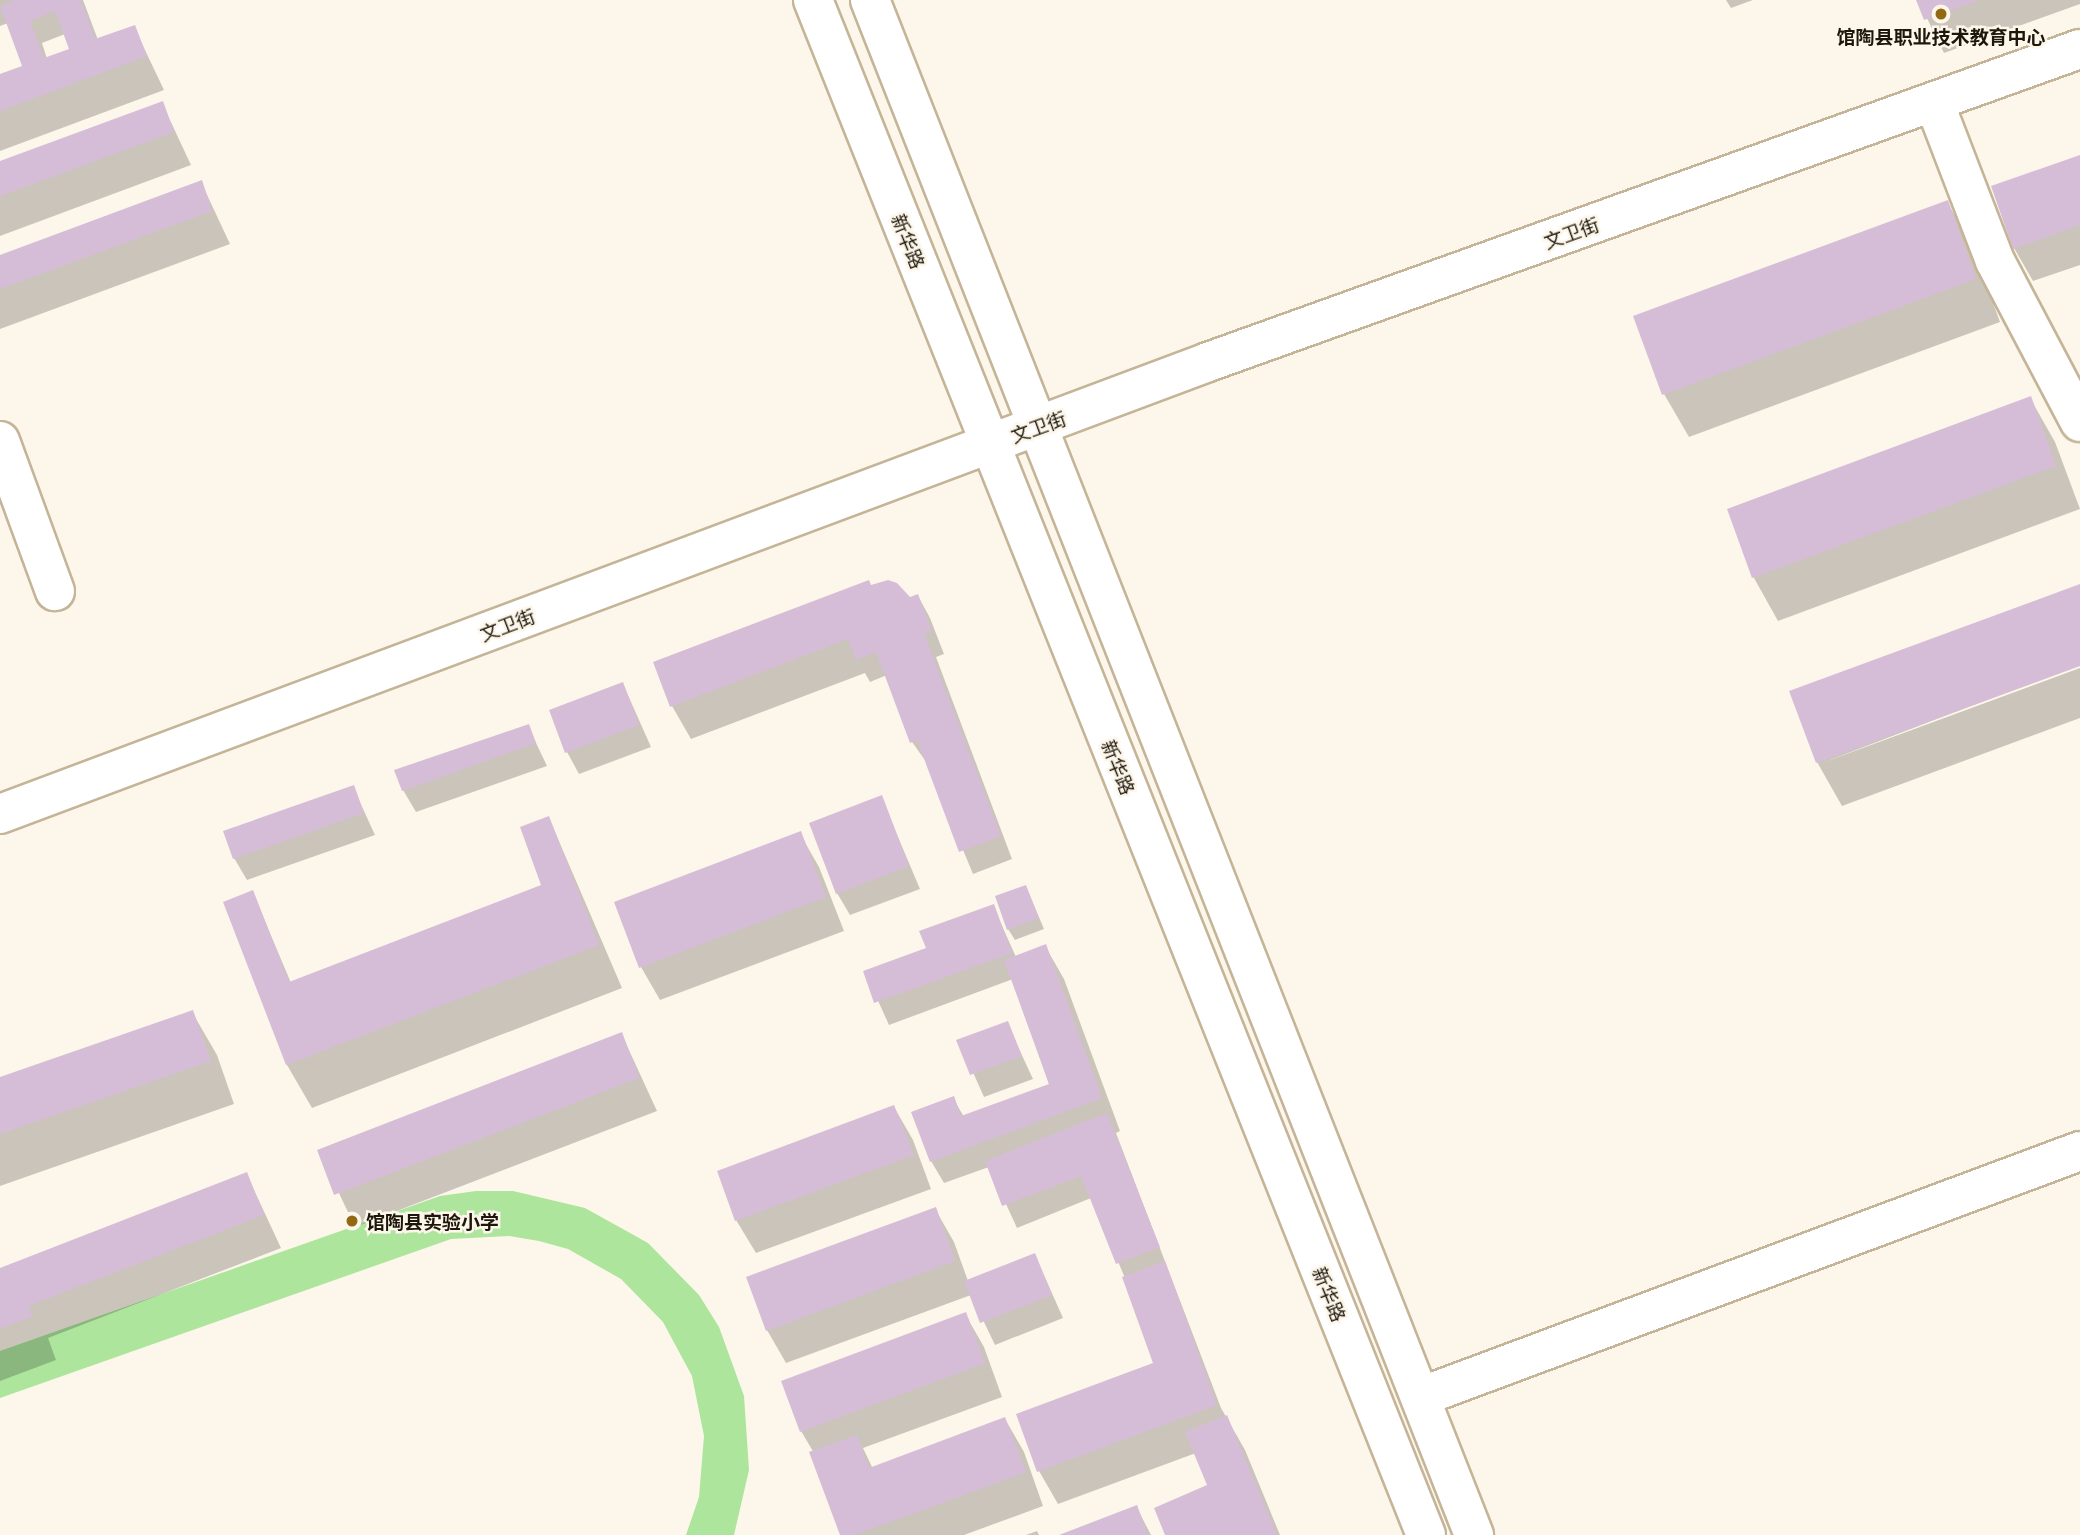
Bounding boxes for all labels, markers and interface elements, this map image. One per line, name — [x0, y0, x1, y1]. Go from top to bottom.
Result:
marker: 馆陶县职业技术教育中心 — [1933, 6, 1949, 22]
place label: 馆陶县职业技术教育中心 — [1837, 25, 2045, 47]
street label: 新华路 — [888, 210, 930, 272]
street label: 文卫街 — [1540, 212, 1602, 252]
street label: 文卫街 — [1007, 406, 1069, 446]
street label: 文卫街 — [476, 603, 538, 645]
street label: 新华路 — [1098, 736, 1140, 798]
place label: 馆陶县实验小学 — [366, 1210, 499, 1232]
marker: 馆陶县实验小学 — [344, 1213, 360, 1229]
street label: 新华路 — [1309, 1263, 1351, 1325]

